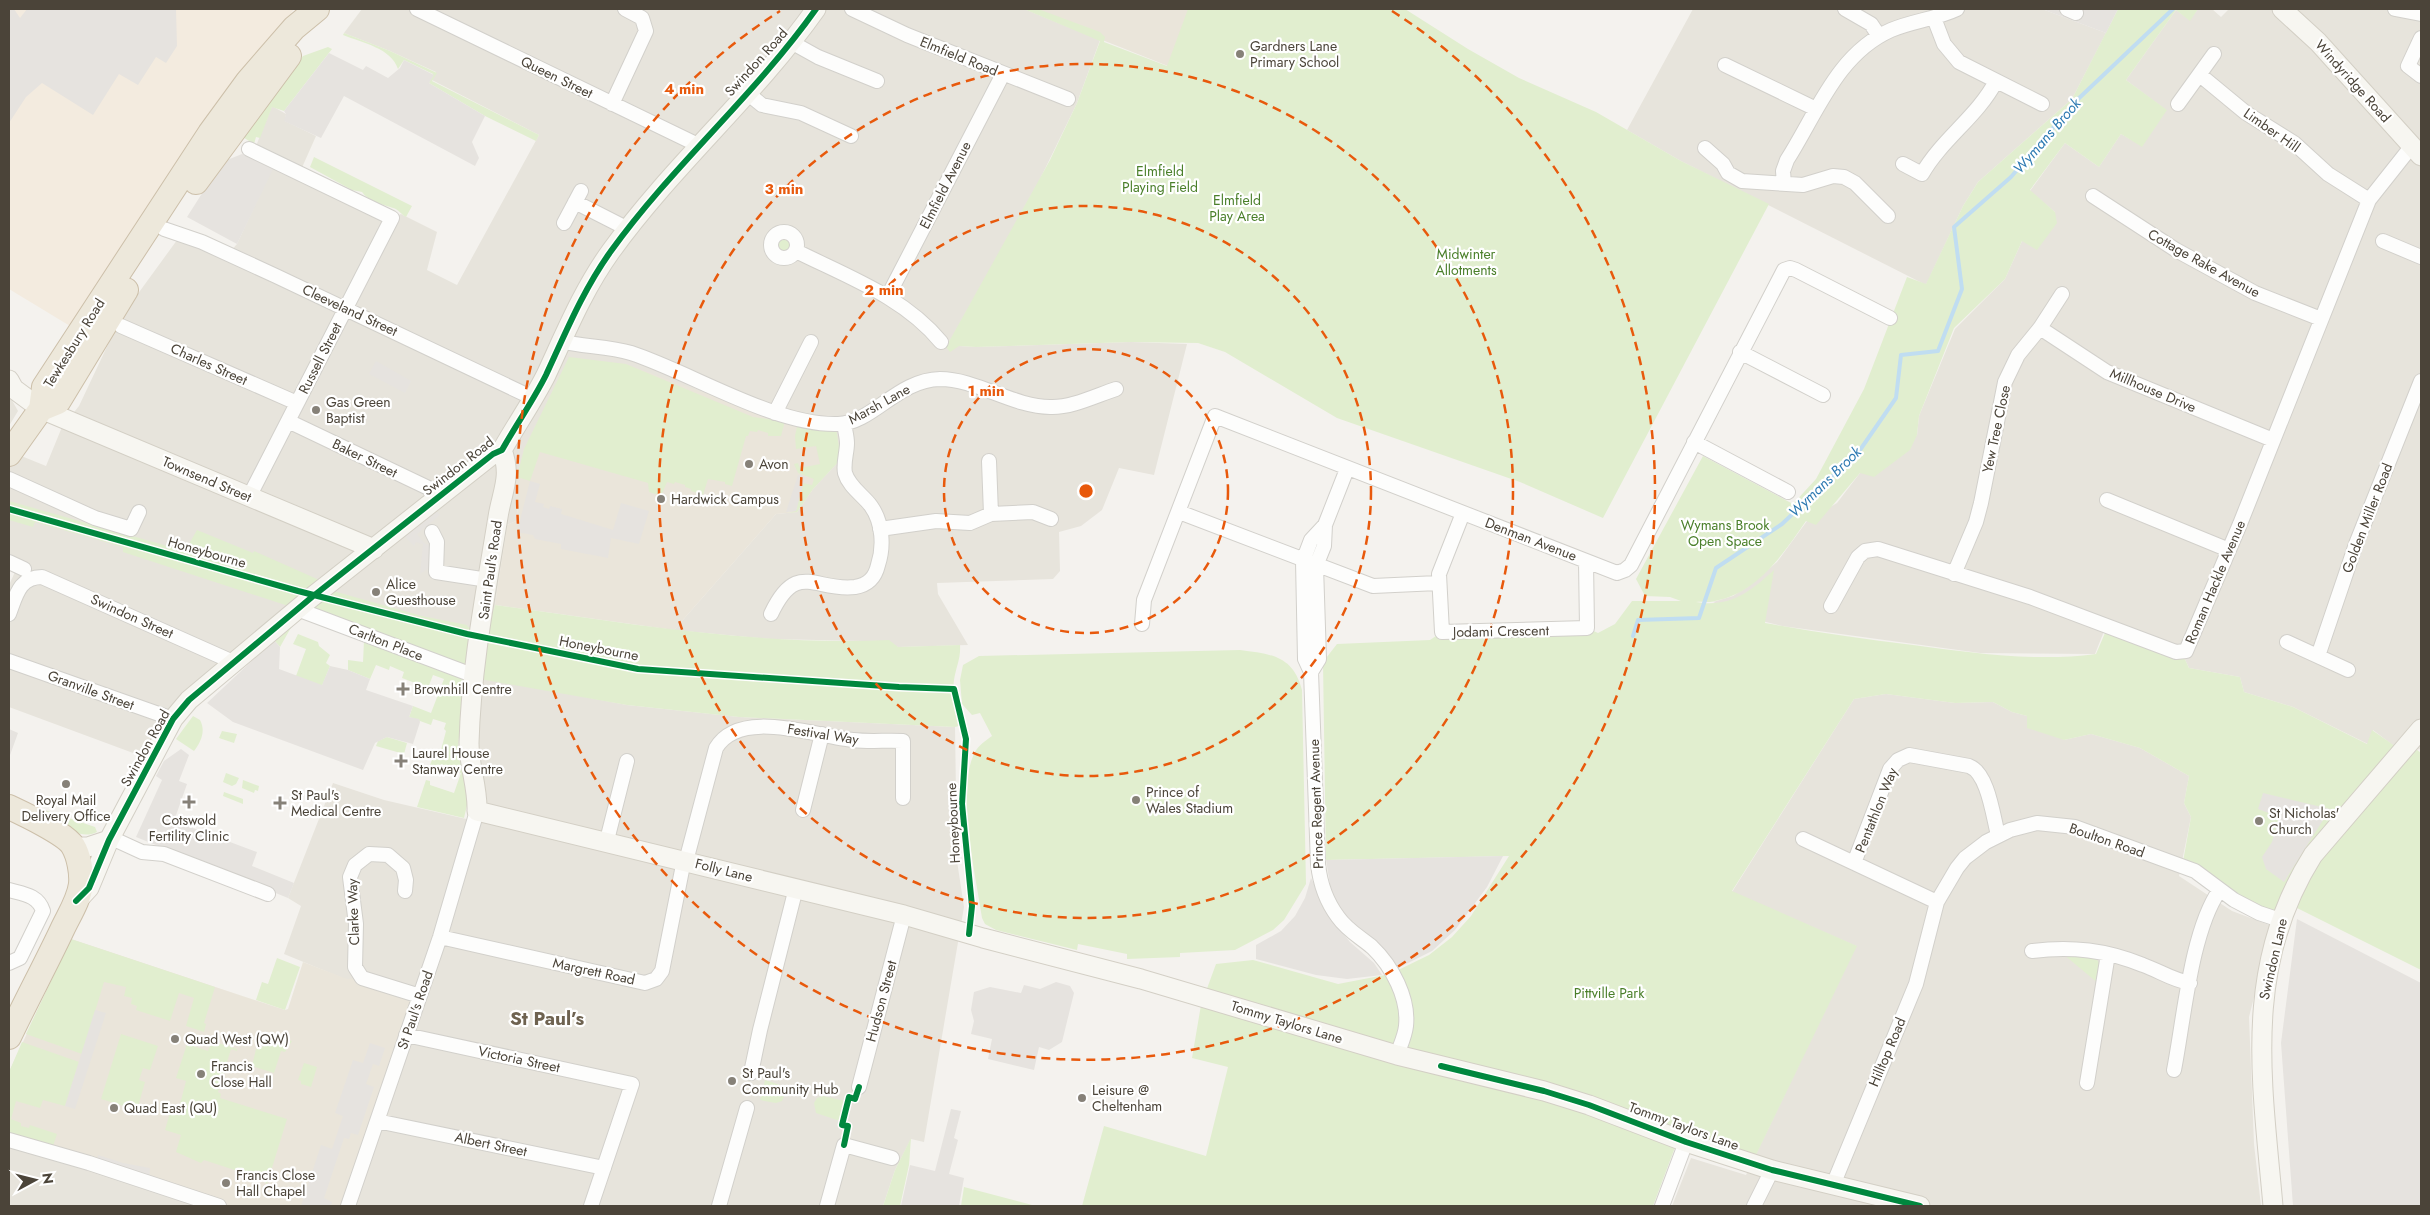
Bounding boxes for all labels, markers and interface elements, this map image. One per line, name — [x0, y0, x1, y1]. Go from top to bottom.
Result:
street label: Swindon Road — [720, 24, 792, 100]
street label: Elmfield Road — [917, 31, 1001, 81]
street label: Windyridge Road — [2310, 35, 2396, 127]
place label: Gardners Lane Primary School — [1250, 36, 1339, 72]
marker: Gardners Lane Primary School — [1234, 48, 1246, 60]
street label: Queen Street — [518, 51, 597, 103]
text: 4 min — [664, 78, 704, 100]
water label: Wymans Brook — [2008, 93, 2086, 179]
street label: Limber Hill — [2240, 103, 2304, 157]
street label: Elmfield Avenue — [914, 138, 976, 232]
park label: Elmfield Playing Field — [1122, 161, 1198, 197]
text: 3 min — [765, 178, 803, 200]
park label: Elmfield Play Area — [1209, 190, 1265, 226]
street label: Cottage Rake Avenue — [2144, 224, 2264, 302]
park label: Midwinter Allotments — [1435, 244, 1497, 280]
street label: Cleeveland Street — [299, 279, 402, 341]
text: 2 min — [864, 279, 904, 301]
street label: Tewkesbury Road — [39, 295, 109, 391]
street label: Russell Street — [293, 318, 347, 397]
street label: Charles Street — [167, 338, 251, 390]
street label: Millhouse Drive — [2107, 363, 2199, 417]
street label: Marsh Lane — [845, 379, 913, 429]
text: 1 min — [967, 380, 1005, 402]
street label: Yew Tree Close — [1977, 383, 2015, 475]
place label: Gas Green Baptist — [326, 392, 391, 428]
marker: Gas Green Baptist — [310, 404, 322, 416]
street label: Swindon Road — [418, 432, 498, 500]
street label: Baker Street — [329, 434, 401, 483]
water label: Wymans Brook — [1784, 441, 1867, 522]
street label: Townsend Street — [159, 451, 255, 507]
place label: Avon — [759, 454, 788, 474]
marker: Avon — [743, 458, 755, 470]
street label: Golden Miller Road — [2337, 460, 2397, 576]
centre of rings — [1077, 482, 1095, 500]
place label: Hardwick Campus — [671, 489, 779, 509]
marker: Hardwick Campus — [655, 493, 667, 505]
street label: Denman Avenue — [1482, 512, 1580, 566]
park label: Wymans Brook Open Space — [1681, 515, 1770, 551]
street label: Roman Hackle Avenue — [2180, 517, 2250, 647]
street label: Saint Paul's Road — [473, 519, 507, 621]
street label: Honeybourne — [166, 531, 248, 573]
place label: Alice Guesthouse — [386, 574, 456, 610]
marker: Alice Guesthouse — [370, 586, 382, 598]
street label: Swindon Street — [87, 589, 177, 643]
street label: Carlton Place — [346, 619, 426, 665]
street label: Jodami Crescent — [1451, 620, 1550, 642]
street label: Honeybourne — [558, 631, 640, 665]
street label: Granville Street — [45, 665, 138, 715]
place label: Brownhill Centre — [414, 679, 512, 699]
marker: Brownhill Centre — [396, 682, 410, 696]
street label: Swindon Road — [116, 706, 174, 790]
street label: Festival Way — [786, 718, 861, 750]
street label: Prince Regent Avenue — [1304, 739, 1328, 869]
place label: Laurel House Stanway Centre — [412, 743, 503, 779]
marker: Laurel House Stanway Centre — [394, 754, 408, 768]
street label: Pentathlon Way — [1850, 764, 1902, 856]
marker: Royal Mail Delivery Office — [60, 778, 72, 790]
street label: Honeybourne — [941, 782, 965, 864]
place label: Prince of Wales Stadium — [1146, 782, 1233, 818]
place label: St Paul's Medical Centre — [291, 785, 381, 821]
place label: Royal Mail Delivery Office — [22, 790, 110, 826]
marker: Prince of Wales Stadium — [1130, 794, 1142, 806]
marker: Cotswold Fertility Clinic — [182, 795, 196, 809]
marker: St Paul's Medical Centre — [273, 796, 287, 810]
place label: St Nicholas' Church — [2269, 803, 2340, 839]
place label: Cotswold Fertility Clinic — [149, 810, 229, 846]
marker: St Nicholas' Church — [2253, 815, 2265, 827]
street label: Boulton Road — [2066, 818, 2148, 862]
street label: Folly Lane — [693, 853, 755, 887]
street label: Clarke Way — [342, 877, 364, 946]
street label: Swindon Lane — [2254, 916, 2292, 1002]
street label: Margrett Road — [551, 953, 637, 989]
street label: Hudson Street — [861, 957, 902, 1044]
street label: St Paul's Road — [392, 968, 438, 1052]
park label: Pittville Park — [1574, 983, 1645, 1003]
street label: Tommy Taylors Lane — [1229, 995, 1345, 1049]
district label: St Paul’s — [510, 1005, 584, 1032]
street label: Hilltop Road — [1863, 1014, 1911, 1090]
place label: Quad West (QW) — [185, 1029, 289, 1049]
marker: Quad West (QW) — [169, 1033, 181, 1045]
street label: Victoria Street — [476, 1041, 562, 1078]
place label: Francis Close Hall — [211, 1056, 272, 1092]
place label: St Paul's Community Hub — [742, 1063, 838, 1099]
marker: Francis Close Hall — [195, 1068, 207, 1080]
marker: St Paul's Community Hub — [726, 1075, 738, 1087]
place label: Leisure @ Cheltenham — [1092, 1080, 1162, 1116]
marker: Leisure @ Cheltenham — [1076, 1092, 1088, 1104]
street label: Tommy Taylors Lane — [1626, 1097, 1742, 1155]
place label: Quad East (QU) — [124, 1098, 217, 1118]
marker: Quad East (QU) — [108, 1102, 120, 1114]
street label: Albert Street — [453, 1127, 530, 1162]
north arrow — [10, 1155, 60, 1205]
place label: Francis Close Hall Chapel — [236, 1165, 315, 1201]
text: N — [37, 1172, 59, 1185]
marker: Francis Close Hall Chapel — [220, 1177, 232, 1189]

